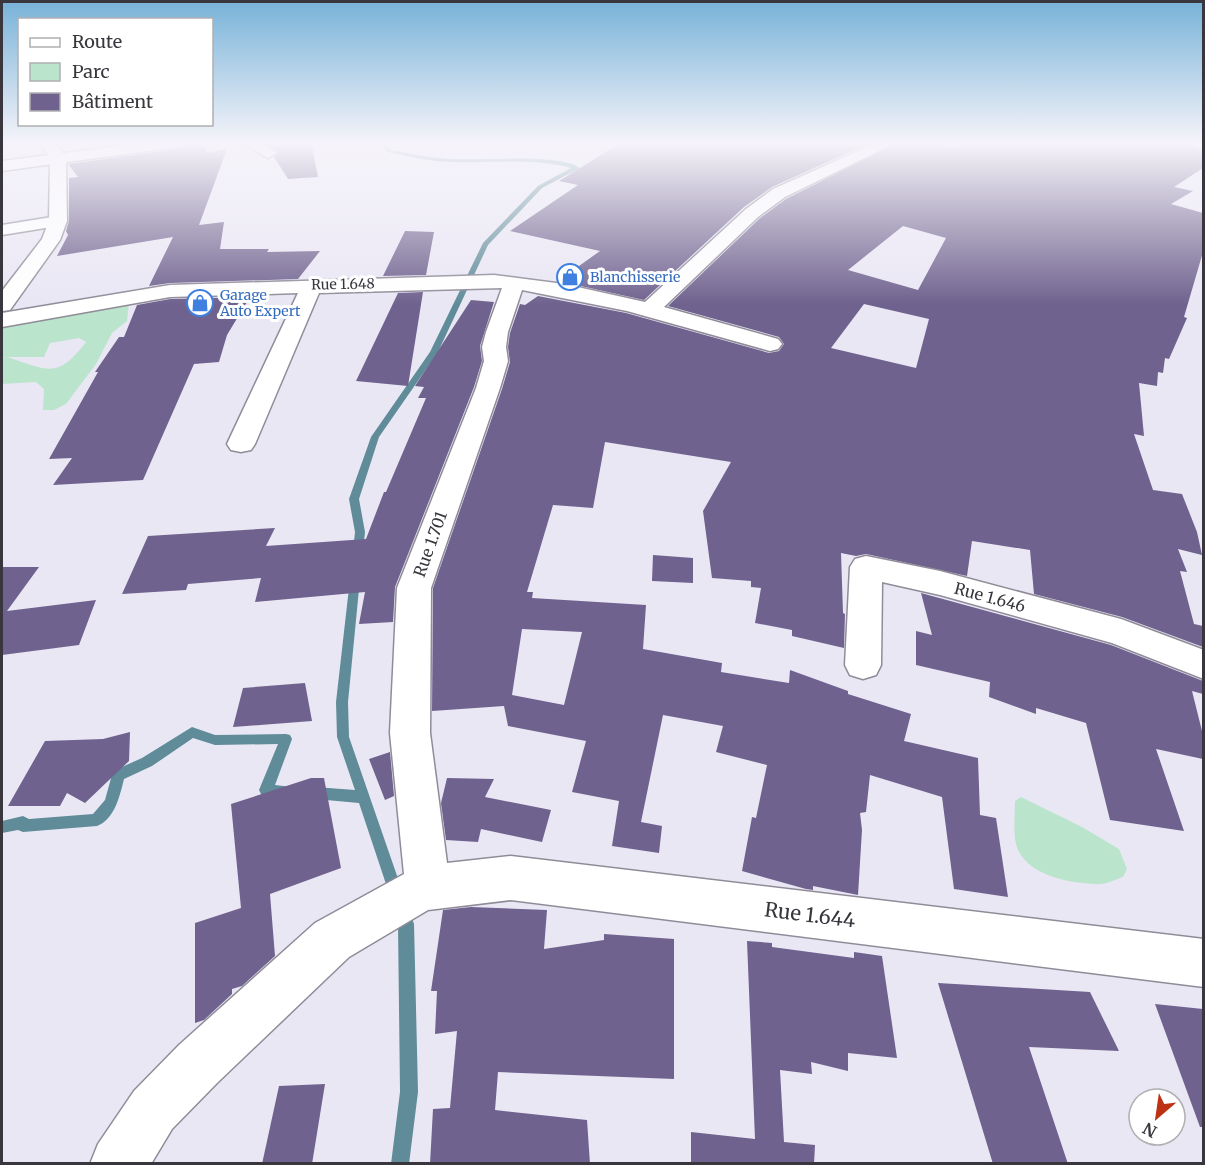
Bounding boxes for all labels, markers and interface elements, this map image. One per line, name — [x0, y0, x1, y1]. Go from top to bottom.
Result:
legend — [18, 18, 213, 126]
text: Route — [72, 30, 122, 53]
text: Parc — [72, 60, 110, 83]
text: Bâtiment — [72, 90, 153, 113]
shop icon: Blanchisserie — [555, 262, 585, 292]
place label: Blanchisserie — [590, 268, 680, 286]
street label: Rue 1.648 — [311, 274, 375, 294]
place label: Garage Auto Expert — [219, 286, 301, 320]
shop icon: Garage Auto Expert — [185, 288, 215, 318]
street label: Rue 1.701 — [409, 508, 451, 580]
street label: Rue 1.646 — [952, 578, 1028, 616]
street label: Rue 1.644 — [763, 897, 857, 932]
north arrow — [1127, 1087, 1187, 1147]
text: N — [1139, 1118, 1160, 1142]

